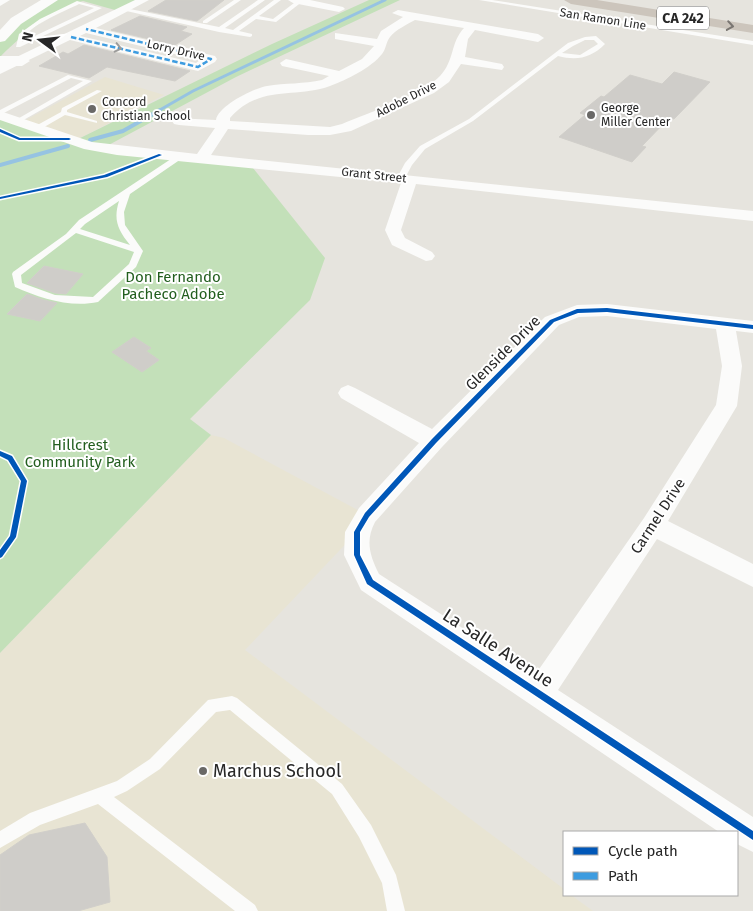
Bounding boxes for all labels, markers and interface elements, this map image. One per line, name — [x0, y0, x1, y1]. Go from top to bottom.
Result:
street label: San Ramon Line — [559, 5, 647, 33]
road number: CA 242 — [657, 7, 709, 30]
north arrow — [15, 15, 65, 65]
one-way arrow — [726, 20, 735, 30]
text: N — [19, 30, 37, 43]
street label: Lorry Drive — [146, 37, 206, 63]
one-way arrow — [114, 42, 123, 53]
street label: Adobe Drive — [373, 78, 439, 120]
place label: Concord Christian School — [102, 95, 191, 123]
place label: George Miller Center — [601, 101, 671, 129]
marker: Concord Christian School — [86, 103, 98, 115]
marker: George Miller Center — [585, 109, 597, 121]
street label: Grant Street — [341, 165, 408, 185]
park label: Don Fernando Pacheco Adobe — [121, 268, 225, 303]
street label: Glenside Drive — [462, 312, 544, 394]
park label: Hillcrest Community Park — [25, 436, 136, 471]
street label: Carmel Drive — [627, 475, 689, 557]
street label: La Salle Avenue — [439, 604, 557, 692]
place label: Marchus School — [213, 760, 341, 782]
marker: Marchus School — [197, 765, 209, 777]
legend — [563, 831, 738, 896]
text: Cycle path — [608, 842, 678, 860]
text: Path — [608, 867, 638, 885]

